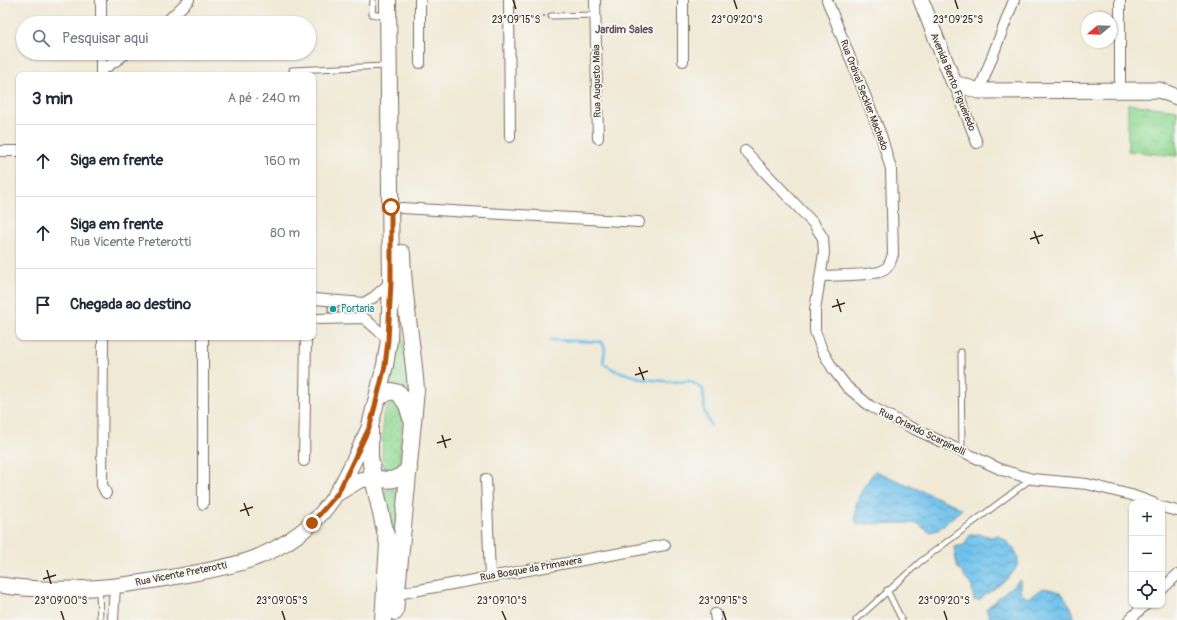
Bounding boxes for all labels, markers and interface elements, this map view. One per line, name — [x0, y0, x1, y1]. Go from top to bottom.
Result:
north arrow — [1081, 12, 1117, 48]
text: 23°09'15"S — [492, 14, 540, 26]
text: 23°09'20"S — [711, 14, 763, 26]
text: 23°09'25"S — [933, 14, 983, 26]
search box — [16, 16, 316, 60]
district label: Jardim Sales — [595, 23, 653, 36]
icon: search — [30, 27, 52, 49]
text: Pesquisar aqui — [62, 29, 148, 48]
street label: Avenida Bento Figueiredo — [928, 31, 978, 133]
street label: Rua Ordival Seckler Machado — [837, 38, 891, 153]
street label: Rua Augusto Maia — [590, 44, 604, 118]
text: 3 min — [32, 88, 73, 109]
text: A pé · 240 m — [228, 90, 300, 106]
icon: ahead — [32, 150, 54, 172]
text: Siga em frente — [70, 151, 163, 170]
text: 160 m — [264, 153, 300, 169]
route start — [382, 198, 400, 216]
text: Siga em frente — [70, 215, 163, 234]
icon: ahead — [32, 222, 54, 244]
text: 80 m — [270, 225, 300, 241]
text: Rua Vicente Preterotti — [70, 234, 191, 250]
icon: arrive — [32, 294, 54, 316]
text: Chegada ao destino — [70, 295, 191, 314]
place label: Portaria — [341, 303, 374, 315]
marker: Portaria — [328, 304, 338, 314]
street label: Rua Orlando Scarpinelli — [877, 406, 967, 458]
map controls — [1129, 500, 1165, 608]
button: + — [1129, 500, 1165, 536]
route end — [303, 514, 321, 532]
button: − — [1129, 536, 1165, 572]
street label: Rua Bosque da Primavera — [479, 554, 583, 584]
street label: Rua Vicente Preterotti — [134, 559, 228, 589]
button: locate — [1129, 572, 1165, 608]
text: 23°09'00"S — [35, 595, 88, 607]
text: 23°09'05"S — [256, 595, 308, 607]
text: 23°09'10"S — [477, 595, 527, 607]
text: 23°09'15"S — [699, 595, 747, 607]
text: 23°09'20"S — [918, 595, 970, 607]

